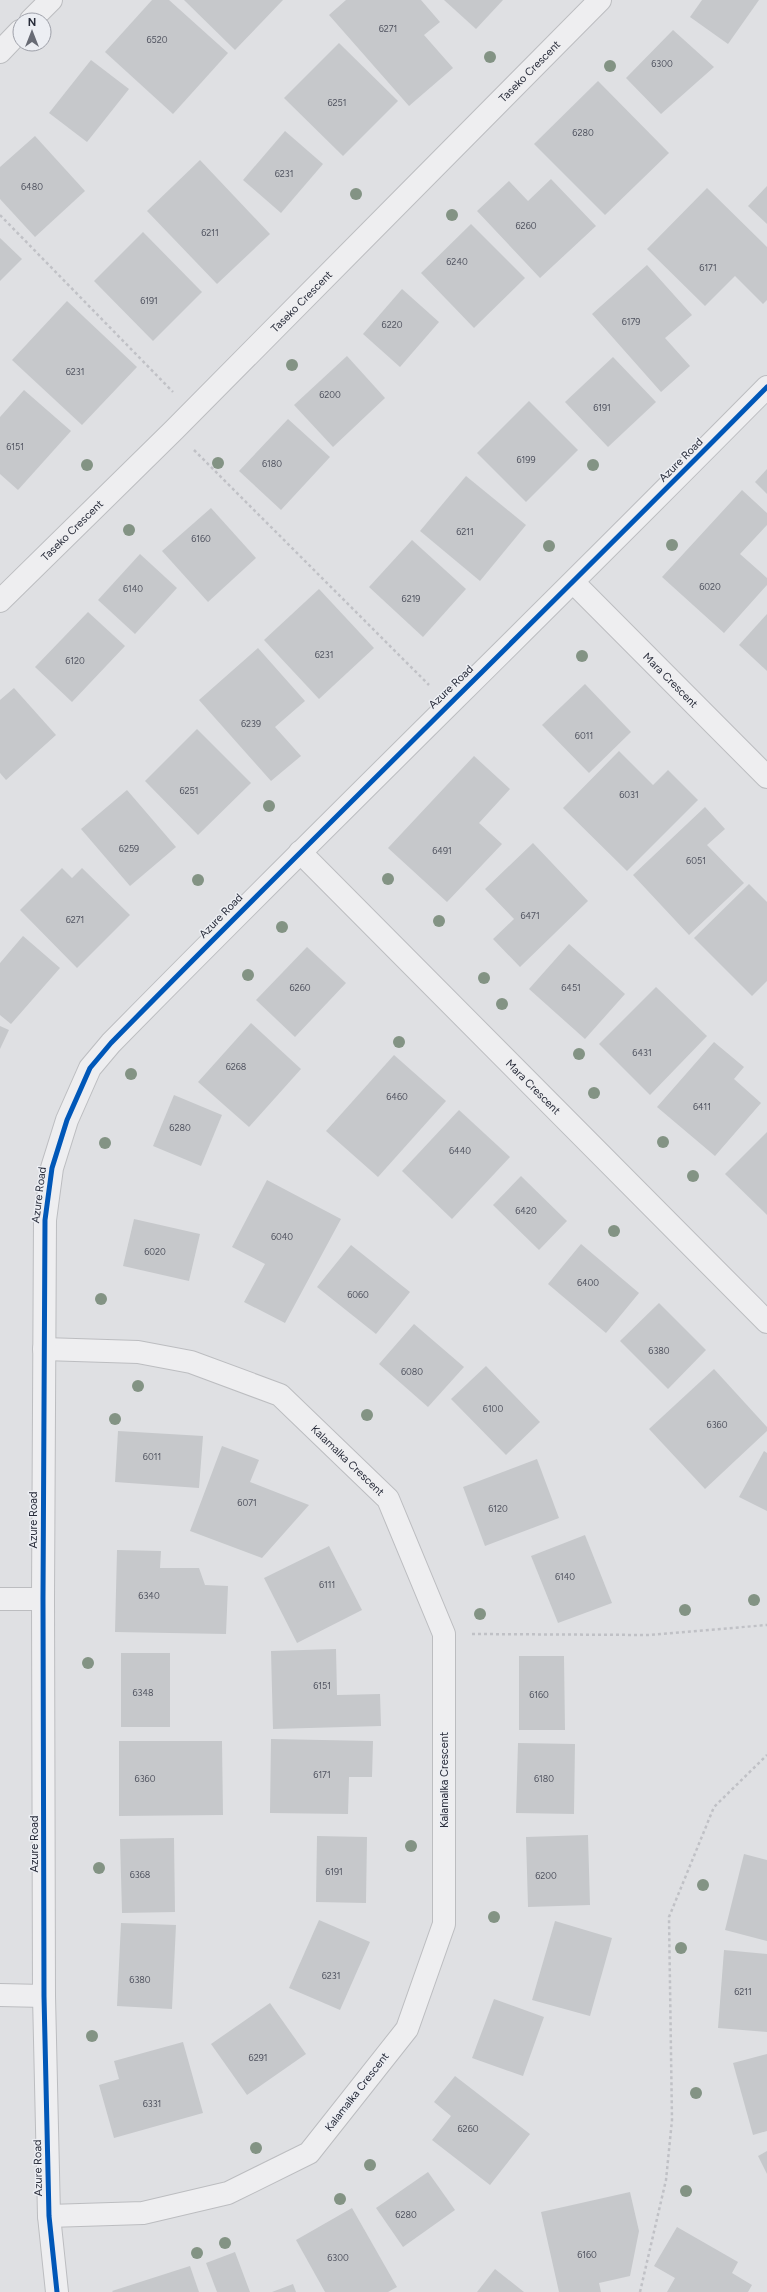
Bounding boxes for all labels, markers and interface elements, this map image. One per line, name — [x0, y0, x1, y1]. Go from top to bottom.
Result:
north arrow — [12, 12, 52, 52]
text: N — [28, 16, 36, 29]
house number: 6271 — [379, 23, 397, 34]
house number: 6520 — [146, 34, 168, 45]
street label: Taseko Crescent — [496, 38, 563, 105]
house number: 6300 — [651, 58, 673, 69]
house number: 6251 — [327, 97, 347, 108]
house number: 6280 — [572, 127, 594, 138]
house number: 6231 — [275, 168, 293, 179]
house number: 6480 — [21, 181, 43, 192]
house number: 6260 — [516, 220, 537, 231]
house number: 6211 — [201, 227, 219, 238]
house number: 6240 — [446, 256, 468, 267]
house number: 6171 — [699, 262, 717, 273]
street label: Taseko Crescent — [268, 268, 335, 335]
house number: 6191 — [140, 295, 158, 306]
house number: 6179 — [622, 316, 640, 327]
house number: 6220 — [382, 319, 403, 330]
house number: 6231 — [66, 366, 84, 377]
house number: 6200 — [319, 389, 341, 400]
house number: 6191 — [593, 402, 611, 413]
street label: Azure Road — [656, 435, 706, 485]
house number: 6151 — [6, 441, 24, 452]
house number: 6199 — [517, 454, 536, 465]
house number: 6180 — [262, 458, 282, 469]
street label: Taseko Crescent — [38, 497, 106, 563]
house number: 6211 — [456, 526, 474, 537]
house number: 6160 — [191, 533, 211, 544]
house number: 6020 — [699, 581, 721, 592]
house number: 6140 — [123, 583, 143, 594]
house number: 6219 — [402, 593, 420, 604]
house number: 6231 — [315, 649, 333, 660]
street label: Mara Crescent — [641, 650, 701, 710]
house number: 6120 — [65, 655, 85, 666]
street label: Azure Road — [426, 663, 476, 711]
house number: 6239 — [241, 718, 261, 729]
house number: 6011 — [575, 730, 593, 741]
house number: 6251 — [179, 785, 199, 796]
house number: 6031 — [619, 789, 639, 800]
house number: 6259 — [119, 843, 139, 854]
house number: 6491 — [432, 845, 452, 856]
house number: 6051 — [686, 855, 706, 866]
street label: Azure Road — [197, 891, 245, 941]
house number: 6471 — [520, 910, 540, 921]
house number: 6271 — [66, 914, 84, 925]
house number: 6260 — [290, 982, 311, 993]
house number: 6451 — [561, 982, 581, 993]
house number: 6431 — [632, 1047, 652, 1058]
street label: Mara Crescent — [503, 1057, 563, 1117]
house number: 6268 — [226, 1061, 247, 1072]
house number: 6460 — [386, 1091, 408, 1102]
house number: 6411 — [693, 1101, 711, 1112]
house number: 6280 — [169, 1122, 191, 1133]
house number: 6440 — [449, 1145, 471, 1156]
street label: Azure Road — [29, 1166, 49, 1224]
house number: 6420 — [515, 1205, 537, 1216]
house number: 6040 — [271, 1231, 293, 1242]
house number: 6020 — [144, 1246, 166, 1257]
house number: 6400 — [577, 1277, 599, 1288]
house number: 6060 — [347, 1289, 369, 1300]
house number: 6380 — [648, 1345, 670, 1356]
house number: 6080 — [401, 1366, 423, 1377]
house number: 6100 — [483, 1403, 503, 1414]
house number: 6360 — [707, 1419, 728, 1430]
street label: Kalamalka Crescent — [309, 1422, 387, 1498]
house number: 6011 — [143, 1451, 161, 1462]
street label: Azure Road — [27, 1492, 40, 1548]
house number: 6071 — [237, 1497, 257, 1508]
house number: 6120 — [488, 1503, 508, 1514]
house number: 6140 — [555, 1571, 575, 1582]
house number: 6111 — [319, 1579, 335, 1590]
house number: 6340 — [138, 1590, 160, 1601]
house number: 6151 — [313, 1680, 331, 1691]
house number: 6348 — [132, 1687, 154, 1698]
house number: 6160 — [529, 1689, 549, 1700]
street label: Kalamalka Crescent — [438, 1732, 451, 1828]
house number: 6171 — [313, 1769, 331, 1780]
house number: 6360 — [135, 1773, 156, 1784]
house number: 6180 — [534, 1773, 554, 1784]
street label: Azure Road — [28, 1816, 41, 1872]
house number: 6191 — [325, 1866, 343, 1877]
house number: 6368 — [130, 1869, 151, 1880]
house number: 6200 — [535, 1870, 557, 1881]
house number: 6231 — [322, 1970, 340, 1981]
house number: 6380 — [129, 1974, 151, 1985]
house number: 6211 — [734, 1986, 752, 1997]
street label: Kalamalka Crescent — [322, 2050, 392, 2134]
house number: 6291 — [249, 2052, 267, 2063]
house number: 6331 — [143, 2098, 161, 2109]
house number: 6260 — [458, 2123, 479, 2134]
street label: Azure Road — [31, 2140, 45, 2196]
house number: 6280 — [395, 2209, 417, 2220]
house number: 6160 — [577, 2249, 597, 2260]
house number: 6300 — [327, 2252, 349, 2263]

